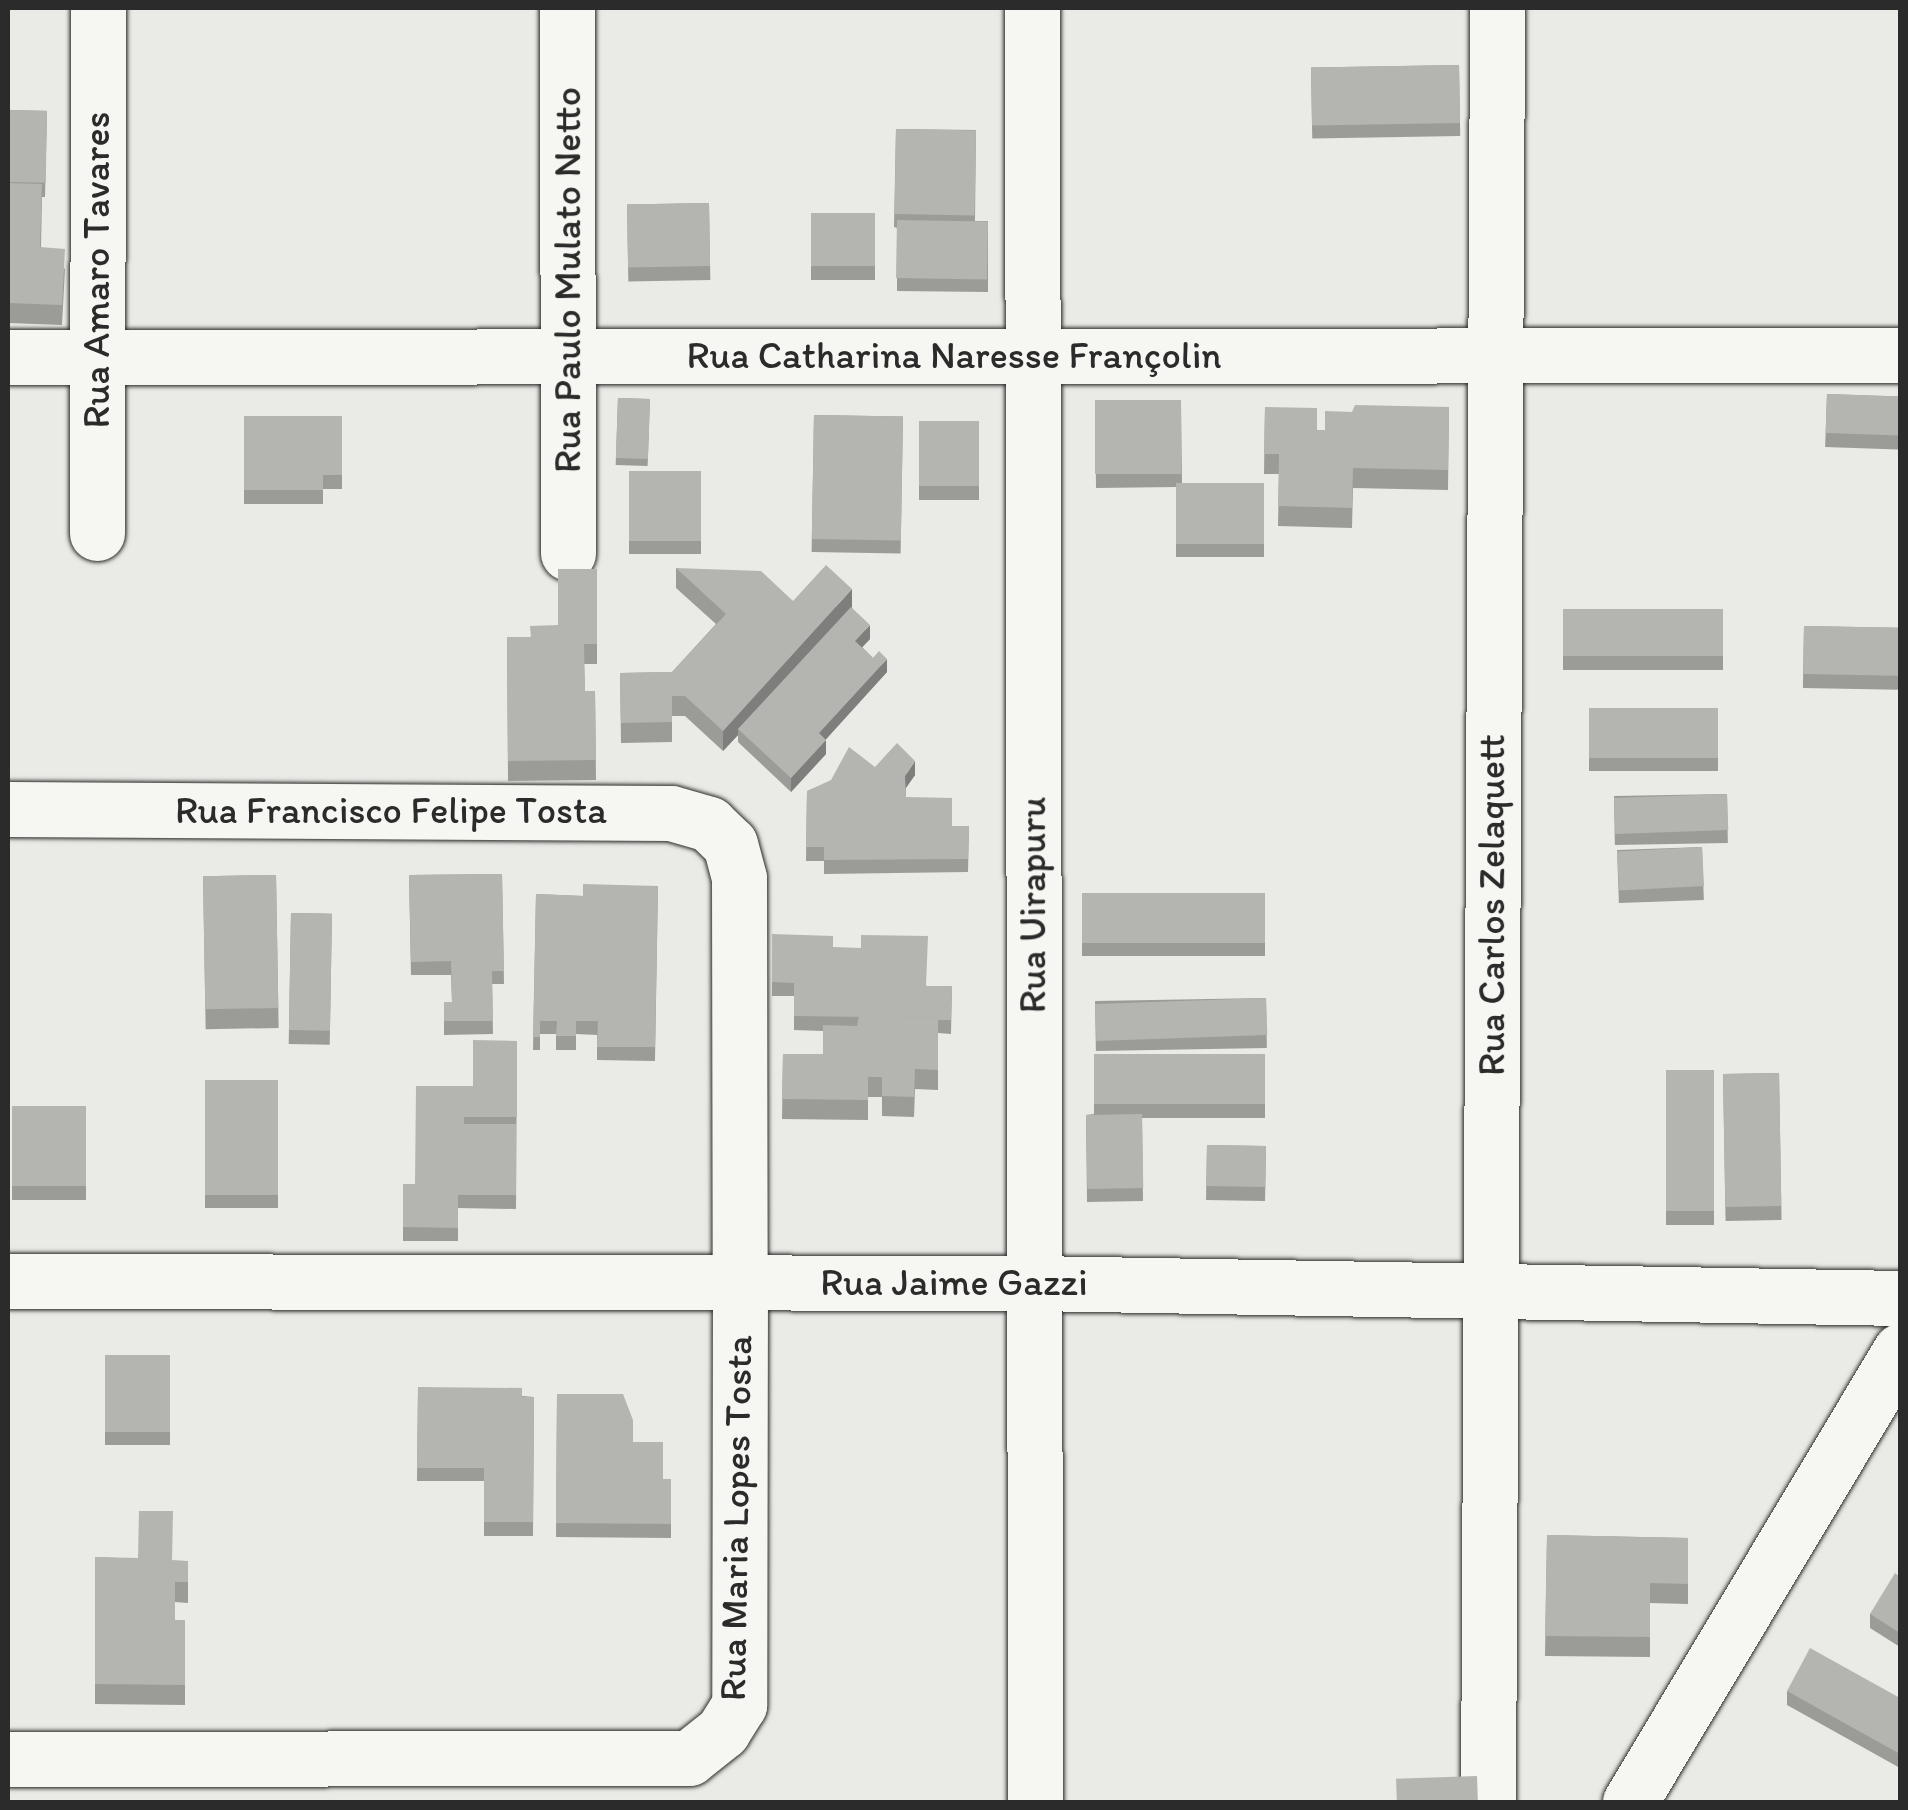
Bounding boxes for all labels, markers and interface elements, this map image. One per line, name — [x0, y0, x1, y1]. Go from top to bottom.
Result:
street label: Rua Paulo Mulato Netto — [545, 88, 591, 472]
street label: Rua Amaro Tavares — [74, 114, 120, 426]
street label: Rua Catharina Naresse Françolin — [687, 333, 1221, 379]
street label: Rua Carlos Zelaquett — [1469, 734, 1515, 1076]
street label: Rua Francisco Felipe Tosta — [179, 788, 603, 834]
street label: Rua Uirapuru — [1010, 797, 1056, 1013]
street label: Rua Jaime Gazzi — [820, 1260, 1088, 1306]
street label: Rua Maria Lopes Tosta — [710, 1336, 762, 1700]

